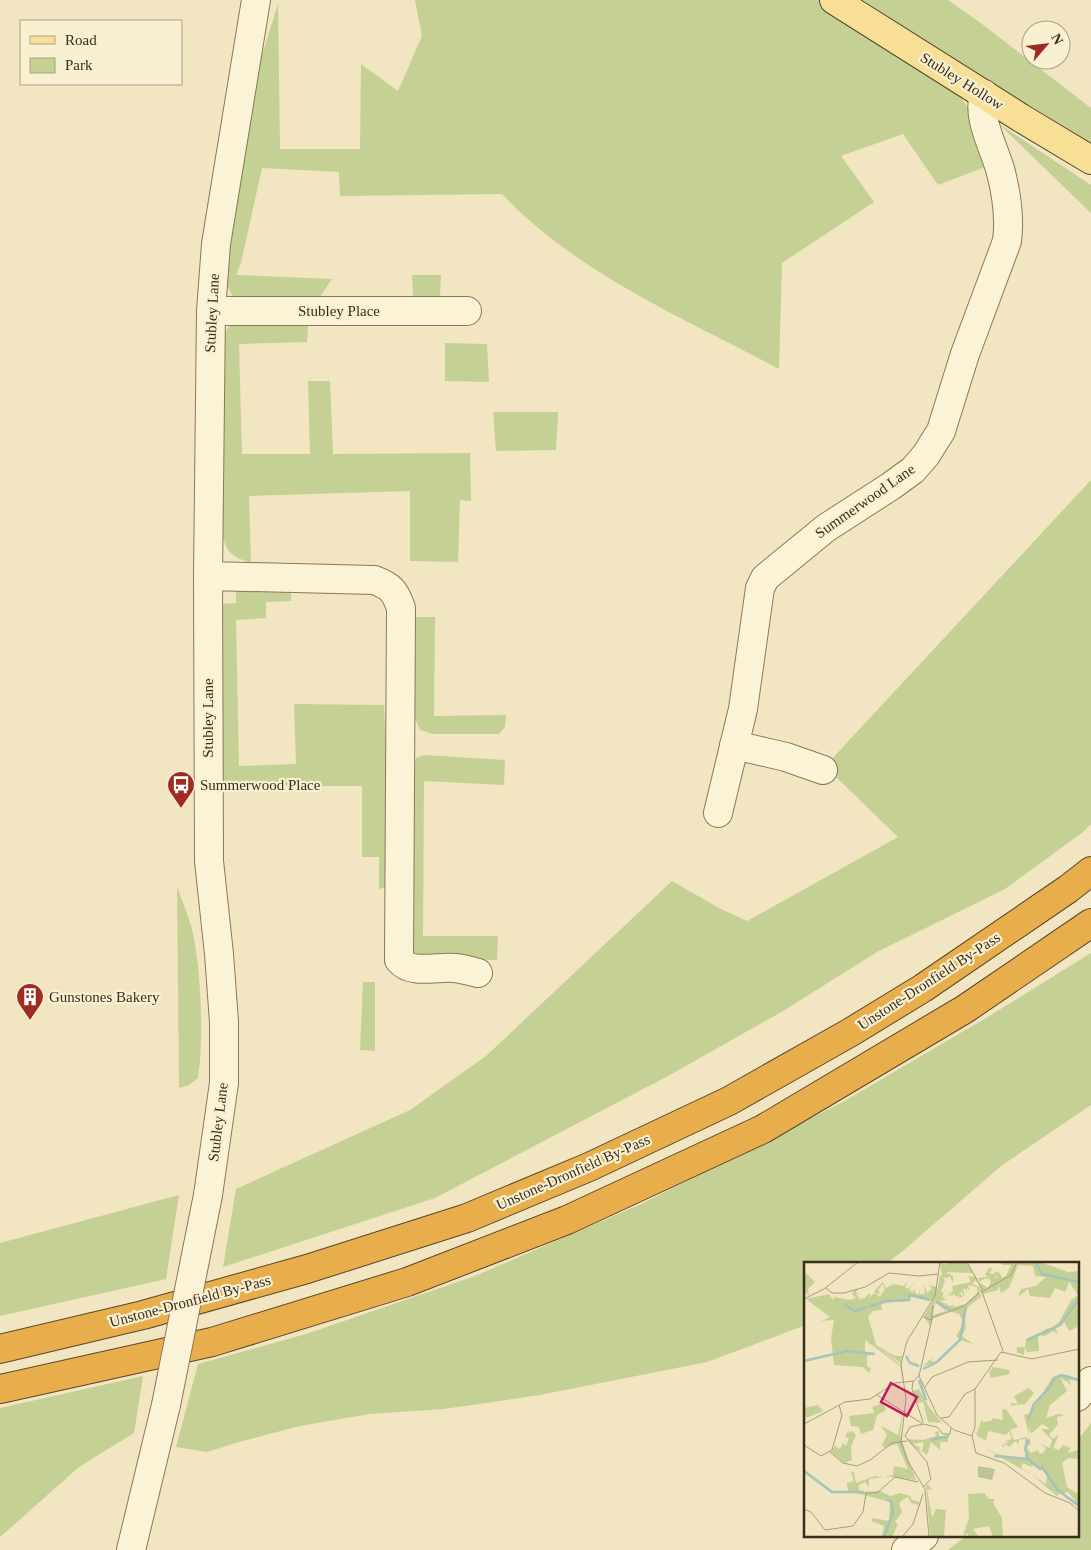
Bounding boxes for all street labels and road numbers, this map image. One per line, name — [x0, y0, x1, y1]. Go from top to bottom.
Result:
street label: Stubley Hollow — [918, 49, 1006, 113]
street label: Stubley Lane — [202, 273, 222, 353]
street label: Stubley Place — [298, 303, 380, 319]
street label: Summerwood Lane — [812, 460, 918, 541]
street label: Stubley Lane — [200, 678, 216, 758]
street label: Unstone-Dronfield By-Pass — [855, 929, 1003, 1033]
street label: Stubley Lane — [205, 1081, 231, 1162]
street label: Unstone-Dronfield By-Pass — [494, 1131, 652, 1213]
street label: Unstone-Dronfield By-Pass — [108, 1272, 273, 1330]

